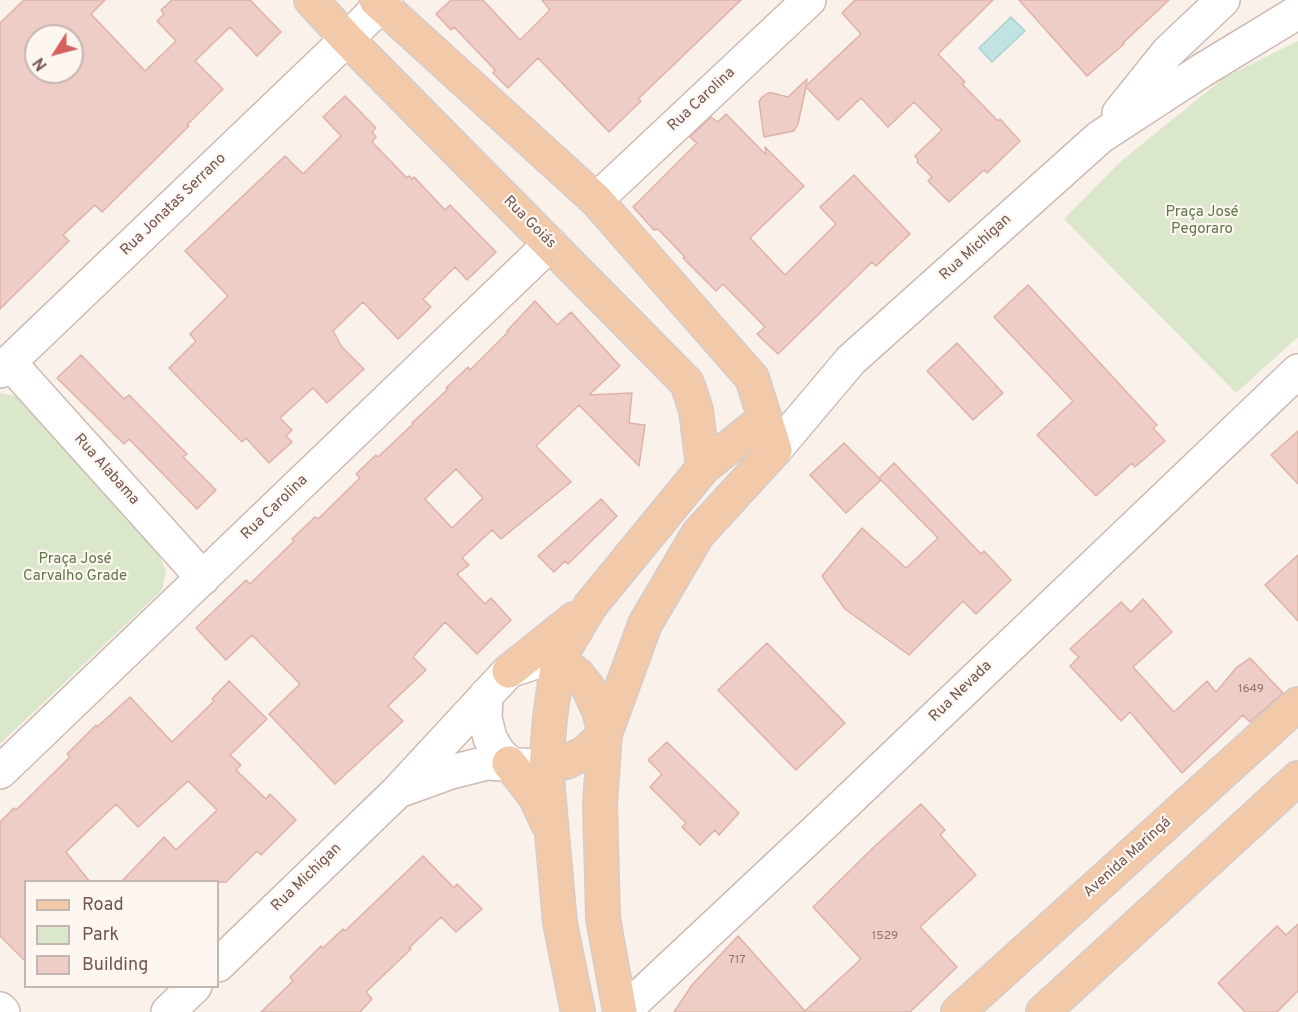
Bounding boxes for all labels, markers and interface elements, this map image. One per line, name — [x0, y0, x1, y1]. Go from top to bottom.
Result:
north arrow — [24, 24, 84, 84]
text: N — [30, 53, 53, 74]
street label: Rua Carolina — [665, 64, 739, 136]
street label: Rua Jonatas Serrano — [117, 150, 231, 260]
street label: Rua Goiás — [499, 193, 559, 253]
park label: Praça José Pegoraro — [1165, 204, 1239, 239]
street label: Rua Michigan — [936, 211, 1016, 285]
street label: Rua Alabama — [69, 431, 143, 509]
street label: Rua Carolina — [238, 472, 312, 544]
park label: Praça José Carvalho Grade — [23, 551, 127, 586]
street label: Rua Nevada — [926, 658, 996, 726]
house number: 1649 — [1238, 683, 1264, 697]
street label: Avenida Maringá — [1080, 814, 1176, 902]
street label: Rua Michigan — [268, 840, 346, 916]
legend — [24, 880, 219, 988]
text: Road — [82, 894, 124, 917]
text: Park — [82, 924, 119, 947]
house number: 1529 — [872, 930, 898, 944]
text: Building — [82, 954, 148, 977]
house number: 717 — [728, 954, 746, 968]

